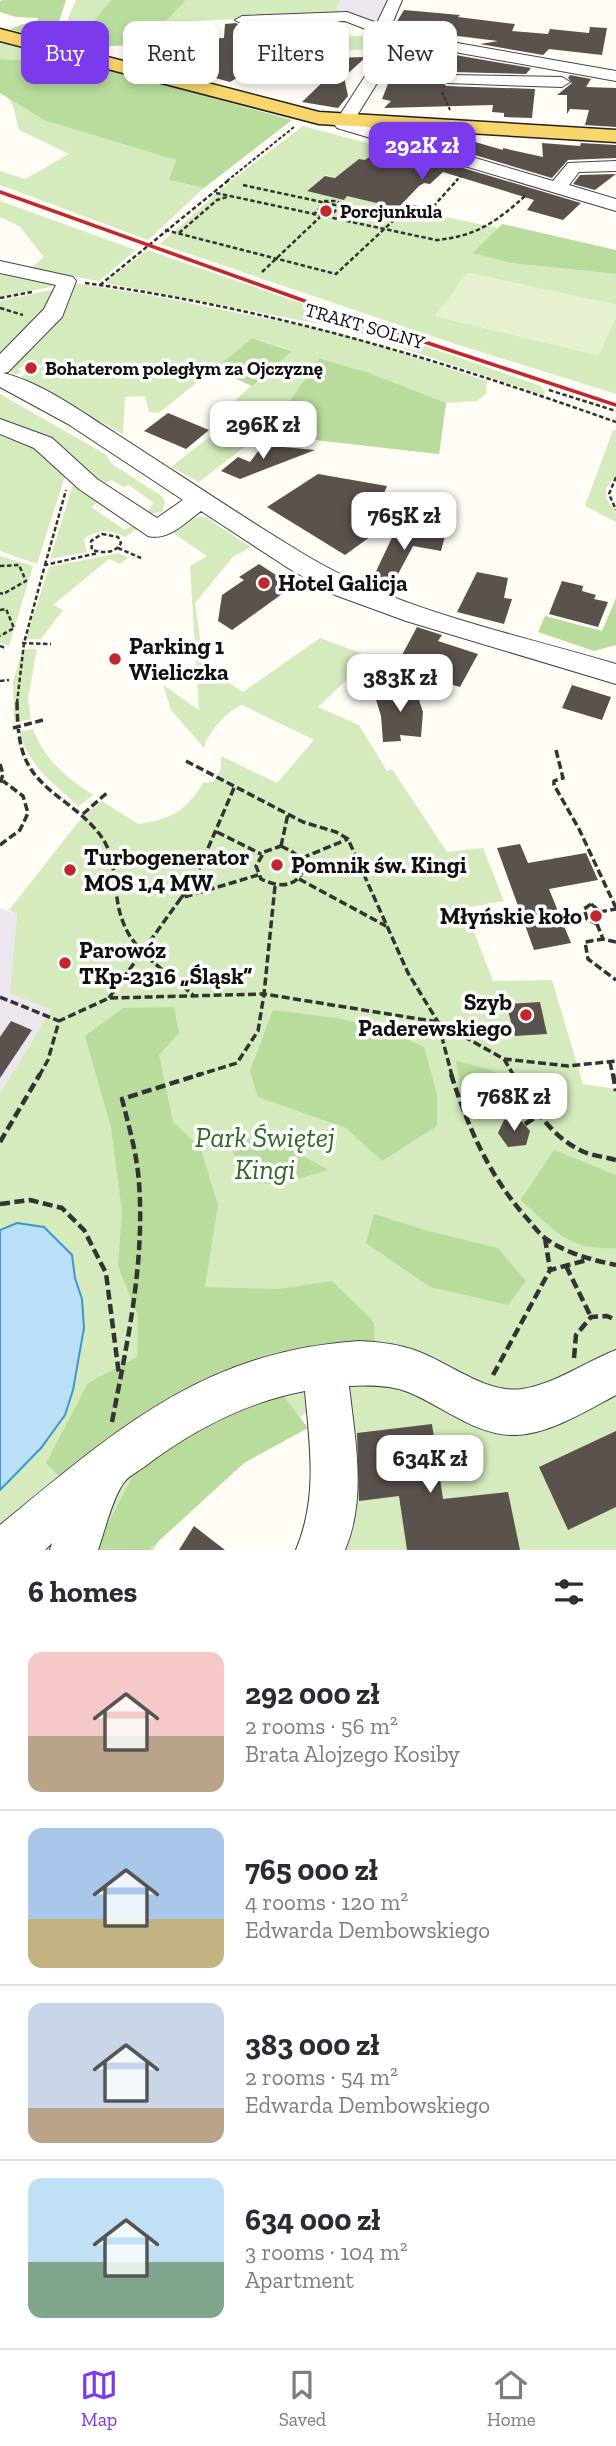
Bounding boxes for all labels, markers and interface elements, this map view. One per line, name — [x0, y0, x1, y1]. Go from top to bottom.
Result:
chip: Buy — [21, 21, 109, 84]
chip: Rent — [123, 21, 219, 84]
chip: Filters — [233, 21, 349, 84]
chip: New — [363, 21, 457, 84]
pin: 292K zł — [357, 122, 487, 182]
text: 292K zł — [385, 131, 459, 159]
place label: Porcjunkula — [340, 200, 443, 223]
marker: Porcjunkula — [318, 203, 334, 219]
street label: TRAKT SOLNY — [302, 298, 428, 354]
place label: Bohaterom poległym za Ojczyznę — [45, 357, 323, 380]
marker: Bohaterom poległym za Ojczyznę — [23, 360, 39, 376]
pin: 296K zł — [198, 402, 328, 461]
text: 296K zł — [226, 410, 300, 438]
pin: 765K zł — [339, 492, 469, 552]
text: 765K zł — [367, 501, 441, 529]
place label: Hotel Galicja — [278, 569, 408, 597]
marker: Hotel Galicja — [256, 575, 272, 591]
place label: Parking 1 Wieliczka — [129, 632, 229, 686]
marker: Parking 1 Wieliczka — [107, 651, 123, 667]
pin: 383K zł — [335, 654, 465, 714]
text: 383K zł — [363, 663, 437, 691]
place label: Turbogenerator MOS 1,4 MW — [84, 843, 249, 897]
place label: Pomnik św. Kingi — [291, 851, 467, 879]
marker: Pomnik św. Kingi — [269, 857, 285, 873]
marker: Turbogenerator MOS 1,4 MW — [62, 862, 78, 878]
place label: Młyńskie koło — [440, 902, 582, 930]
marker: Młyńskie koło — [588, 908, 604, 924]
place label: Parowóz TKp-2316 „Śląsk” — [79, 936, 252, 990]
marker: Parowóz TKp-2316 „Śląsk” — [57, 955, 73, 971]
place label: Szyb Paderewskiego — [358, 988, 512, 1042]
marker: Szyb Paderewskiego — [518, 1007, 534, 1023]
pin: 768K zł — [449, 1074, 579, 1133]
text: 768K zł — [477, 1082, 551, 1110]
park label: Park Świętej Kingi — [195, 1121, 335, 1186]
pin: 634K zł — [365, 1436, 495, 1495]
text: 634K zł — [392, 1444, 468, 1472]
icon: filters — [550, 1573, 588, 1611]
text: 6 homes — [28, 1574, 137, 1610]
text: 292 000 zł — [245, 1676, 379, 1712]
icon: home — [84, 1680, 168, 1764]
text: 2 rooms · 56 m² — [245, 1712, 398, 1740]
text: Brata Alojzego Kosiby — [245, 1740, 460, 1768]
text: 765 000 zł — [245, 1852, 378, 1888]
icon: home — [84, 1856, 168, 1940]
text: 4 rooms · 120 m² — [245, 1888, 408, 1916]
text: Edwarda Dembowskiego — [245, 1916, 490, 1944]
text: 383 000 zł — [245, 2027, 379, 2063]
icon: home — [84, 2031, 168, 2115]
text: 2 rooms · 54 m² — [245, 2063, 398, 2091]
text: Edwarda Dembowskiego — [245, 2091, 490, 2119]
text: 634 000 zł — [245, 2202, 380, 2238]
icon: home — [84, 2206, 168, 2290]
text: 3 rooms · 104 m² — [245, 2238, 408, 2266]
text: Apartment — [245, 2266, 354, 2294]
tab: Map — [80, 2366, 118, 2431]
tab: Saved — [279, 2366, 326, 2431]
tab: Home — [487, 2366, 536, 2431]

